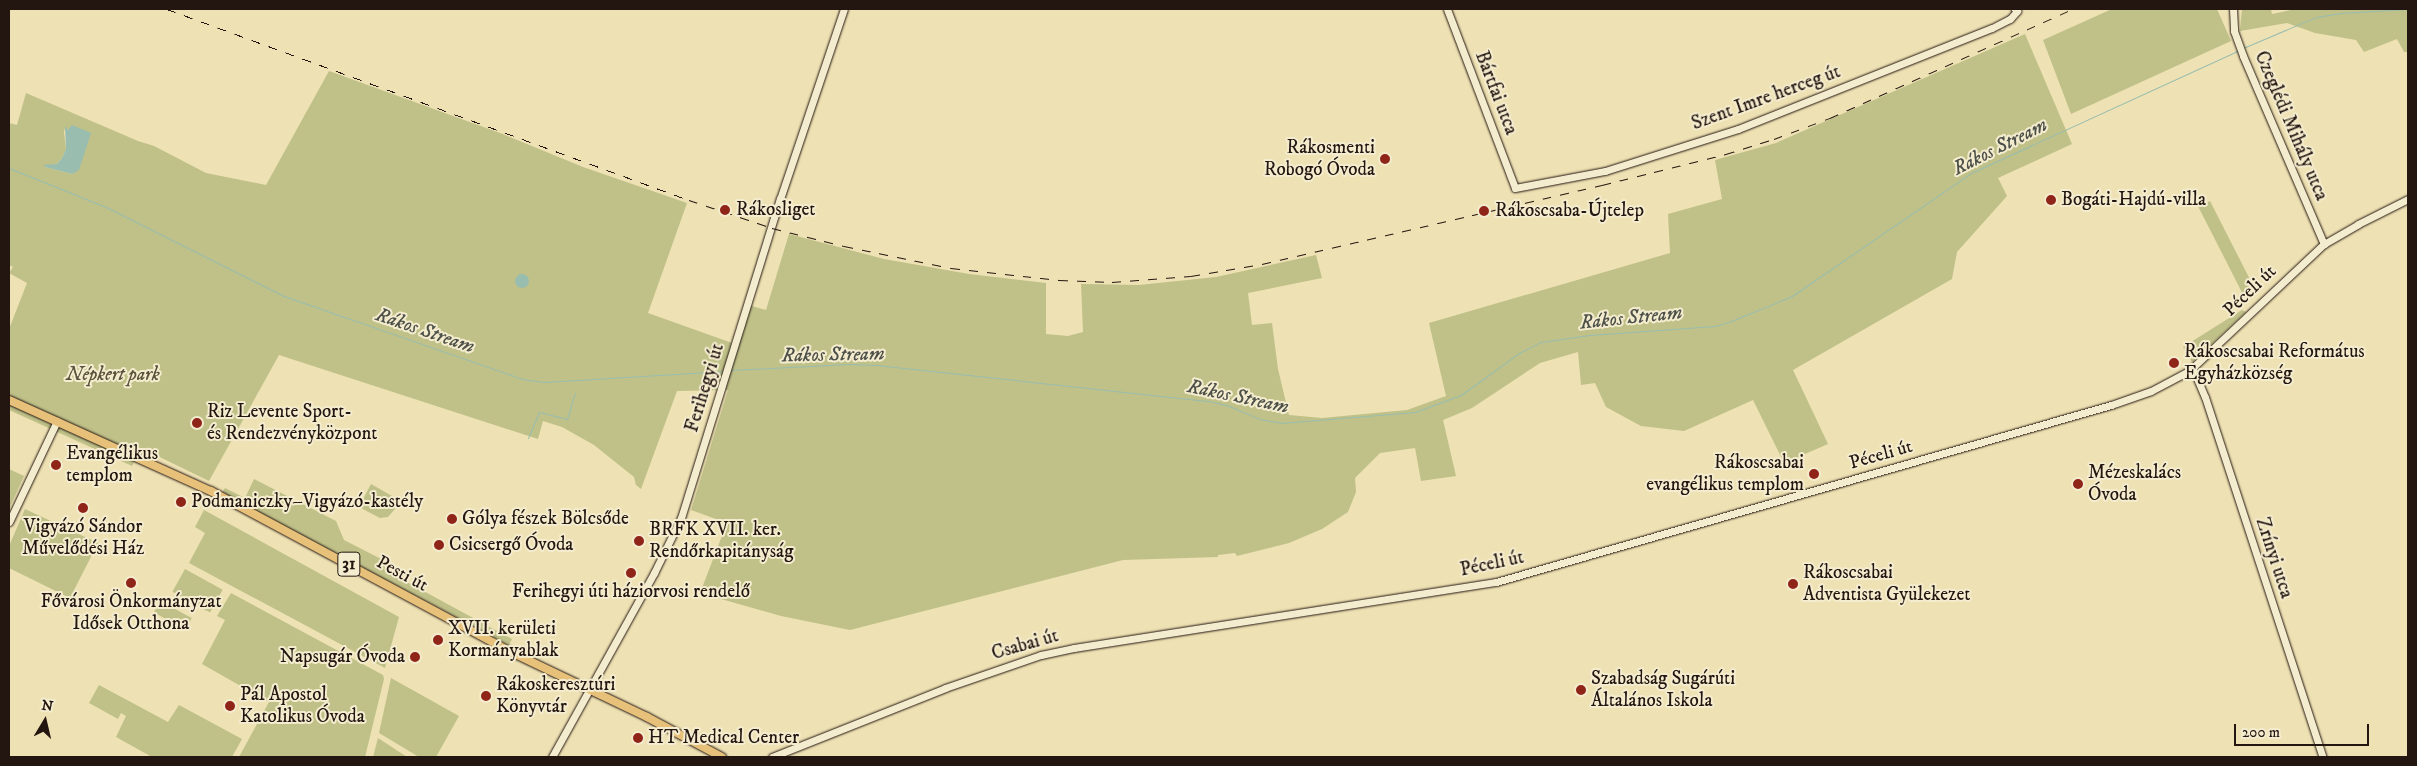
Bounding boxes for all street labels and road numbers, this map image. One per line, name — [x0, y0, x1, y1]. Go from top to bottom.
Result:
street label: Bártfai utca — [1470, 48, 1522, 138]
street label: Czeglédi Mihály utca — [2249, 48, 2333, 204]
street label: Szent Imre herceg út — [1689, 61, 1843, 135]
street label: Péceli út — [2219, 260, 2281, 322]
street label: Ferihegyi út — [681, 341, 729, 435]
street label: Péceli út — [1847, 435, 1915, 475]
street label: Zrínyi utca — [2250, 515, 2298, 601]
street label: Péceli út — [1458, 546, 1526, 582]
road number: 31 — [336, 548, 362, 580]
street label: Pesti út — [372, 551, 432, 597]
street label: Csabai út — [989, 625, 1061, 665]

